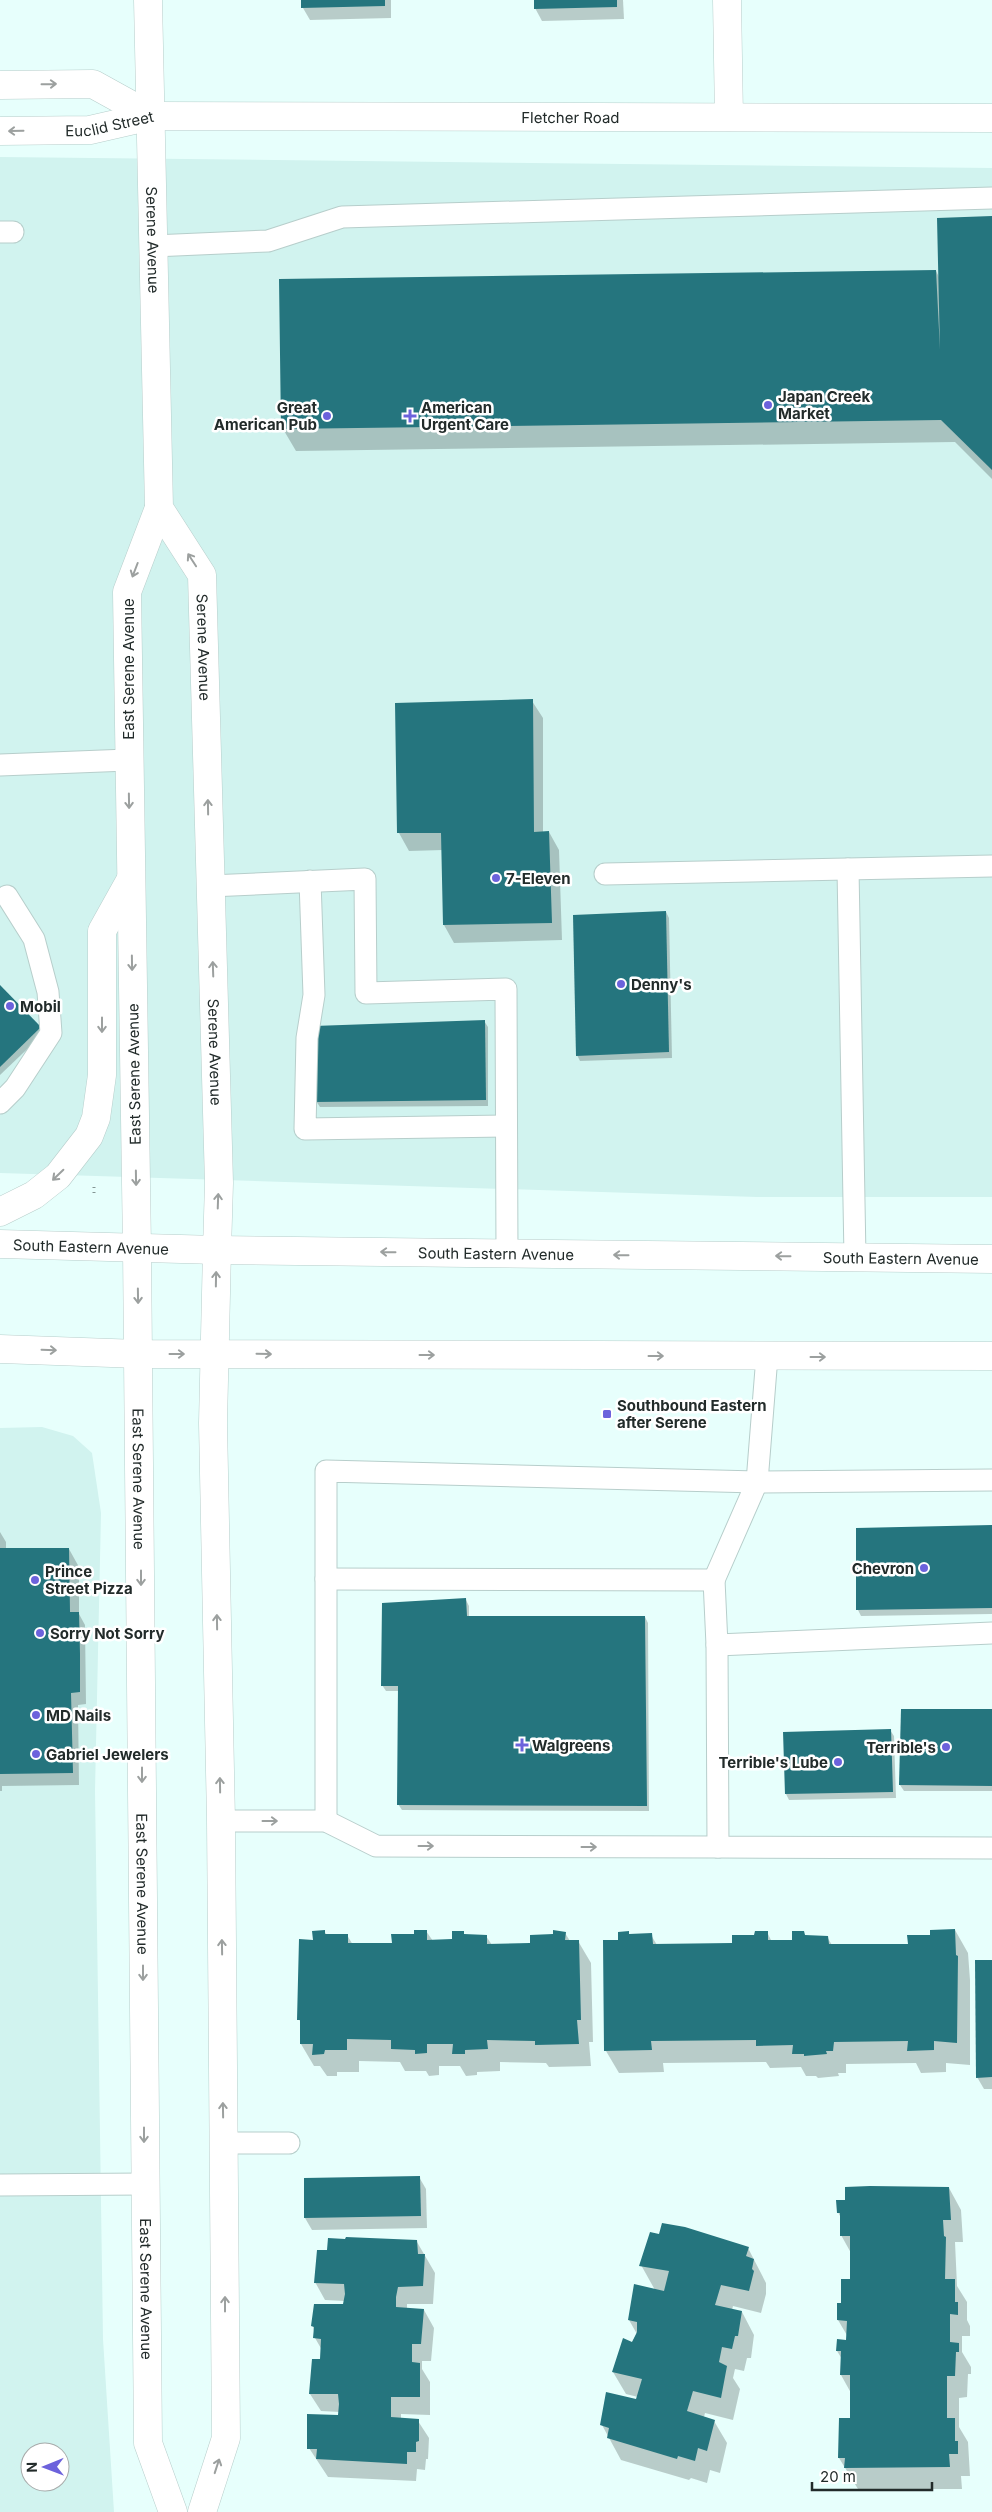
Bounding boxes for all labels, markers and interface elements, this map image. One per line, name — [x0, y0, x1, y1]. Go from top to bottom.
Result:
one-way arrow — [40, 79, 56, 89]
street label: Euclid Street — [65, 106, 155, 140]
street label: Fletcher Road — [521, 107, 620, 127]
one-way arrow — [8, 126, 24, 136]
street label: Serene Avenue — [143, 186, 164, 294]
place label: Japan Creek Market — [778, 387, 870, 423]
place label: Great American Pub — [214, 398, 317, 434]
place label: American Urgent Care — [421, 398, 509, 434]
marker: Japan Creek Market — [762, 399, 774, 411]
marker: American Urgent Care — [403, 409, 417, 423]
marker: Great American Pub — [321, 410, 333, 422]
one-way arrow — [187, 553, 197, 567]
one-way arrow — [130, 562, 139, 577]
street label: Serene Avenue — [193, 593, 215, 701]
street label: East Serene Avenue — [119, 598, 138, 740]
one-way arrow — [124, 792, 134, 809]
one-way arrow — [204, 799, 213, 815]
place label: 7-Eleven — [506, 869, 571, 888]
marker: 7-Eleven — [490, 872, 502, 884]
one-way arrow — [127, 955, 137, 971]
one-way arrow — [208, 961, 218, 978]
place label: Denny's — [631, 975, 692, 994]
marker: Denny's — [615, 978, 627, 990]
place label: Mobil — [20, 997, 61, 1016]
street label: Serene Avenue — [204, 998, 226, 1106]
marker: Mobil — [4, 1000, 16, 1012]
street label: East Serene Avenue — [123, 1003, 145, 1145]
one-way arrow — [97, 1016, 107, 1033]
one-way arrow — [52, 1169, 64, 1181]
one-way arrow — [131, 1170, 141, 1186]
one-way arrow — [214, 1194, 223, 1210]
street label: South Eastern Avenue — [13, 1235, 169, 1258]
street label: South Eastern Avenue — [418, 1243, 574, 1264]
one-way arrow — [381, 1247, 397, 1257]
street label: South Eastern Avenue — [823, 1248, 979, 1268]
one-way arrow — [613, 1250, 630, 1260]
one-way arrow — [776, 1251, 792, 1261]
one-way arrow — [211, 1271, 221, 1288]
one-way arrow — [133, 1288, 143, 1304]
one-way arrow — [40, 1346, 56, 1355]
one-way arrow — [168, 1349, 185, 1359]
one-way arrow — [256, 1349, 272, 1359]
one-way arrow — [418, 1350, 434, 1360]
one-way arrow — [647, 1351, 663, 1361]
one-way arrow — [810, 1352, 826, 1362]
place label: Southbound Eastern after Serene — [617, 1396, 767, 1432]
street label: East Serene Avenue — [129, 1408, 149, 1550]
marker: Southbound Eastern after Serene — [601, 1408, 613, 1420]
place label: Chevron — [852, 1559, 914, 1578]
place label: Prince Street Pizza — [45, 1562, 133, 1598]
marker: Chevron — [918, 1562, 930, 1574]
one-way arrow — [136, 1569, 146, 1585]
marker: Prince Street Pizza — [29, 1574, 41, 1586]
one-way arrow — [212, 1615, 221, 1631]
place label: Sorry Not Sorry — [50, 1624, 164, 1643]
marker: Sorry Not Sorry — [34, 1627, 46, 1639]
place label: MD Nails — [46, 1706, 111, 1725]
marker: MD Nails — [30, 1709, 42, 1721]
place label: Walgreens — [532, 1736, 610, 1755]
place label: Terrible's — [866, 1738, 936, 1757]
marker: Walgreens — [516, 1739, 528, 1751]
marker: Terrible's — [940, 1741, 952, 1753]
place label: Gabriel Jewelers — [46, 1745, 169, 1764]
marker: Gabriel Jewelers — [30, 1748, 42, 1760]
place label: Terrible's Lube — [718, 1753, 828, 1772]
marker: Terrible's Lube — [832, 1756, 844, 1768]
one-way arrow — [137, 1766, 147, 1783]
one-way arrow — [215, 1777, 225, 1794]
street label: East Serene Avenue — [133, 1813, 153, 1955]
one-way arrow — [261, 1816, 277, 1826]
one-way arrow — [418, 1841, 434, 1851]
one-way arrow — [581, 1842, 597, 1851]
one-way arrow — [217, 1940, 227, 1956]
one-way arrow — [138, 1964, 148, 1980]
one-way arrow — [219, 2102, 228, 2118]
one-way arrow — [140, 2127, 149, 2143]
street label: East Serene Avenue — [136, 2218, 157, 2360]
one-way arrow — [220, 2297, 230, 2313]
north arrow — [20, 2442, 70, 2492]
one-way arrow — [213, 2458, 222, 2474]
scale bar — [812, 2460, 932, 2492]
text: N — [23, 2462, 40, 2473]
text: 20 m — [820, 2467, 856, 2486]

